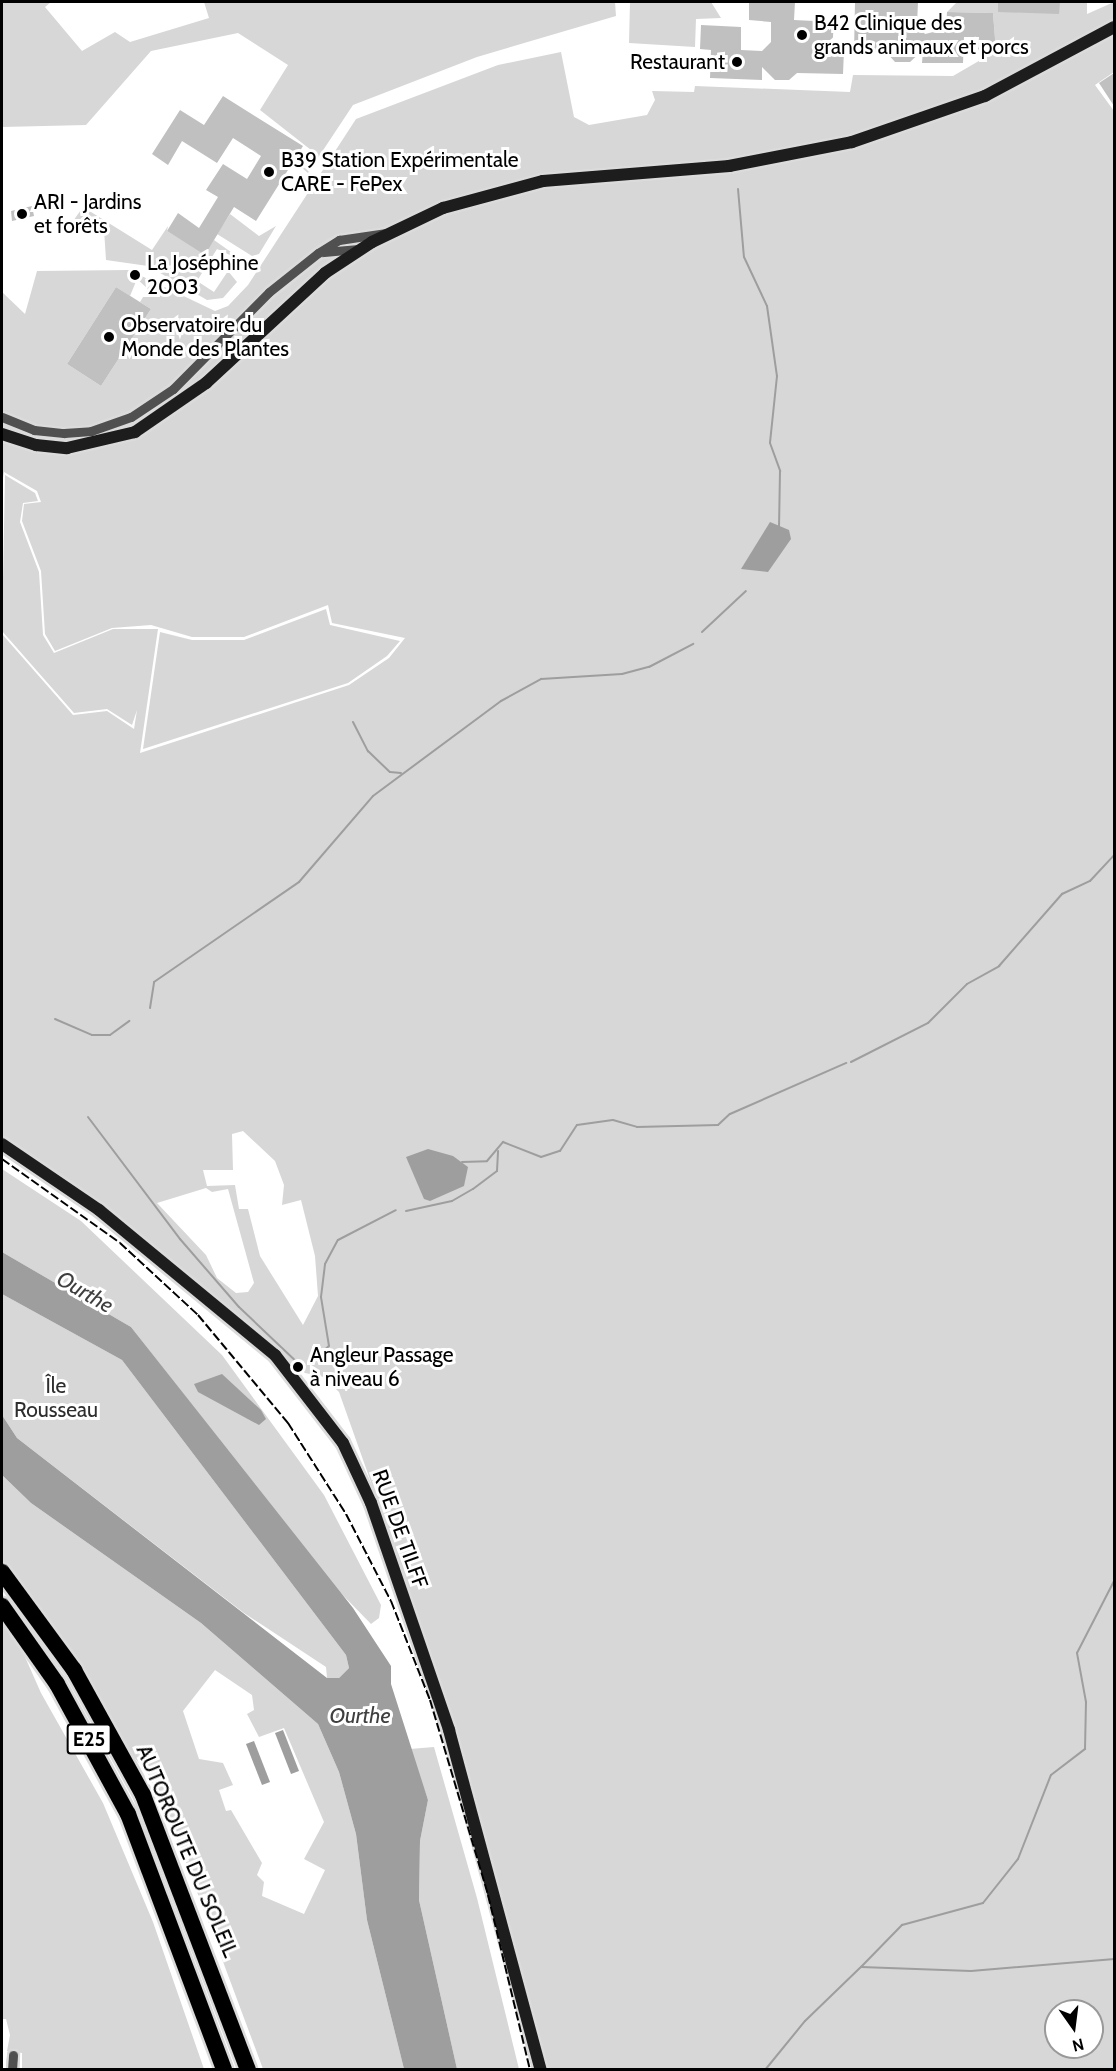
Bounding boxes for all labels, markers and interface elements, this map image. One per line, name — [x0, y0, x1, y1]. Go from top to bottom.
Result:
place label: B42 Clinique des grands animaux et porcs — [814, 10, 1029, 60]
marker: B42 Clinique des grands animaux et porcs — [795, 28, 809, 42]
place label: Restaurant — [630, 49, 725, 75]
marker: Restaurant — [730, 55, 744, 69]
place label: B39 Station Expérimentale CARE - FePex — [281, 147, 519, 197]
marker: B39 Station Expérimentale CARE - FePex — [262, 165, 276, 179]
place label: ARI - Jardins et forêts — [34, 189, 141, 239]
marker: ARI - Jardins et forêts — [15, 207, 29, 221]
place label: La Joséphine 2003 — [147, 250, 258, 300]
marker: La Joséphine 2003 — [128, 268, 142, 282]
place label: Observatoire du Monde des Plantes — [121, 312, 289, 362]
marker: Observatoire du Monde des Plantes — [102, 330, 116, 344]
water label: Ourthe — [52, 1265, 118, 1319]
place label: Angleur Passage à niveau 6 — [310, 1342, 454, 1392]
marker: Angleur Passage à niveau 6 — [291, 1360, 305, 1374]
park label: Île Rousseau — [14, 1373, 98, 1423]
street label: RUE DE TILFF — [367, 1466, 433, 1592]
water label: Ourthe — [329, 1703, 391, 1729]
road number: E25 — [66, 1722, 112, 1756]
street label: AUTOROUTE DU SOLEIL — [131, 1741, 243, 1961]
north arrow — [1044, 1999, 1104, 2059]
text: N — [1070, 2034, 1086, 2056]

